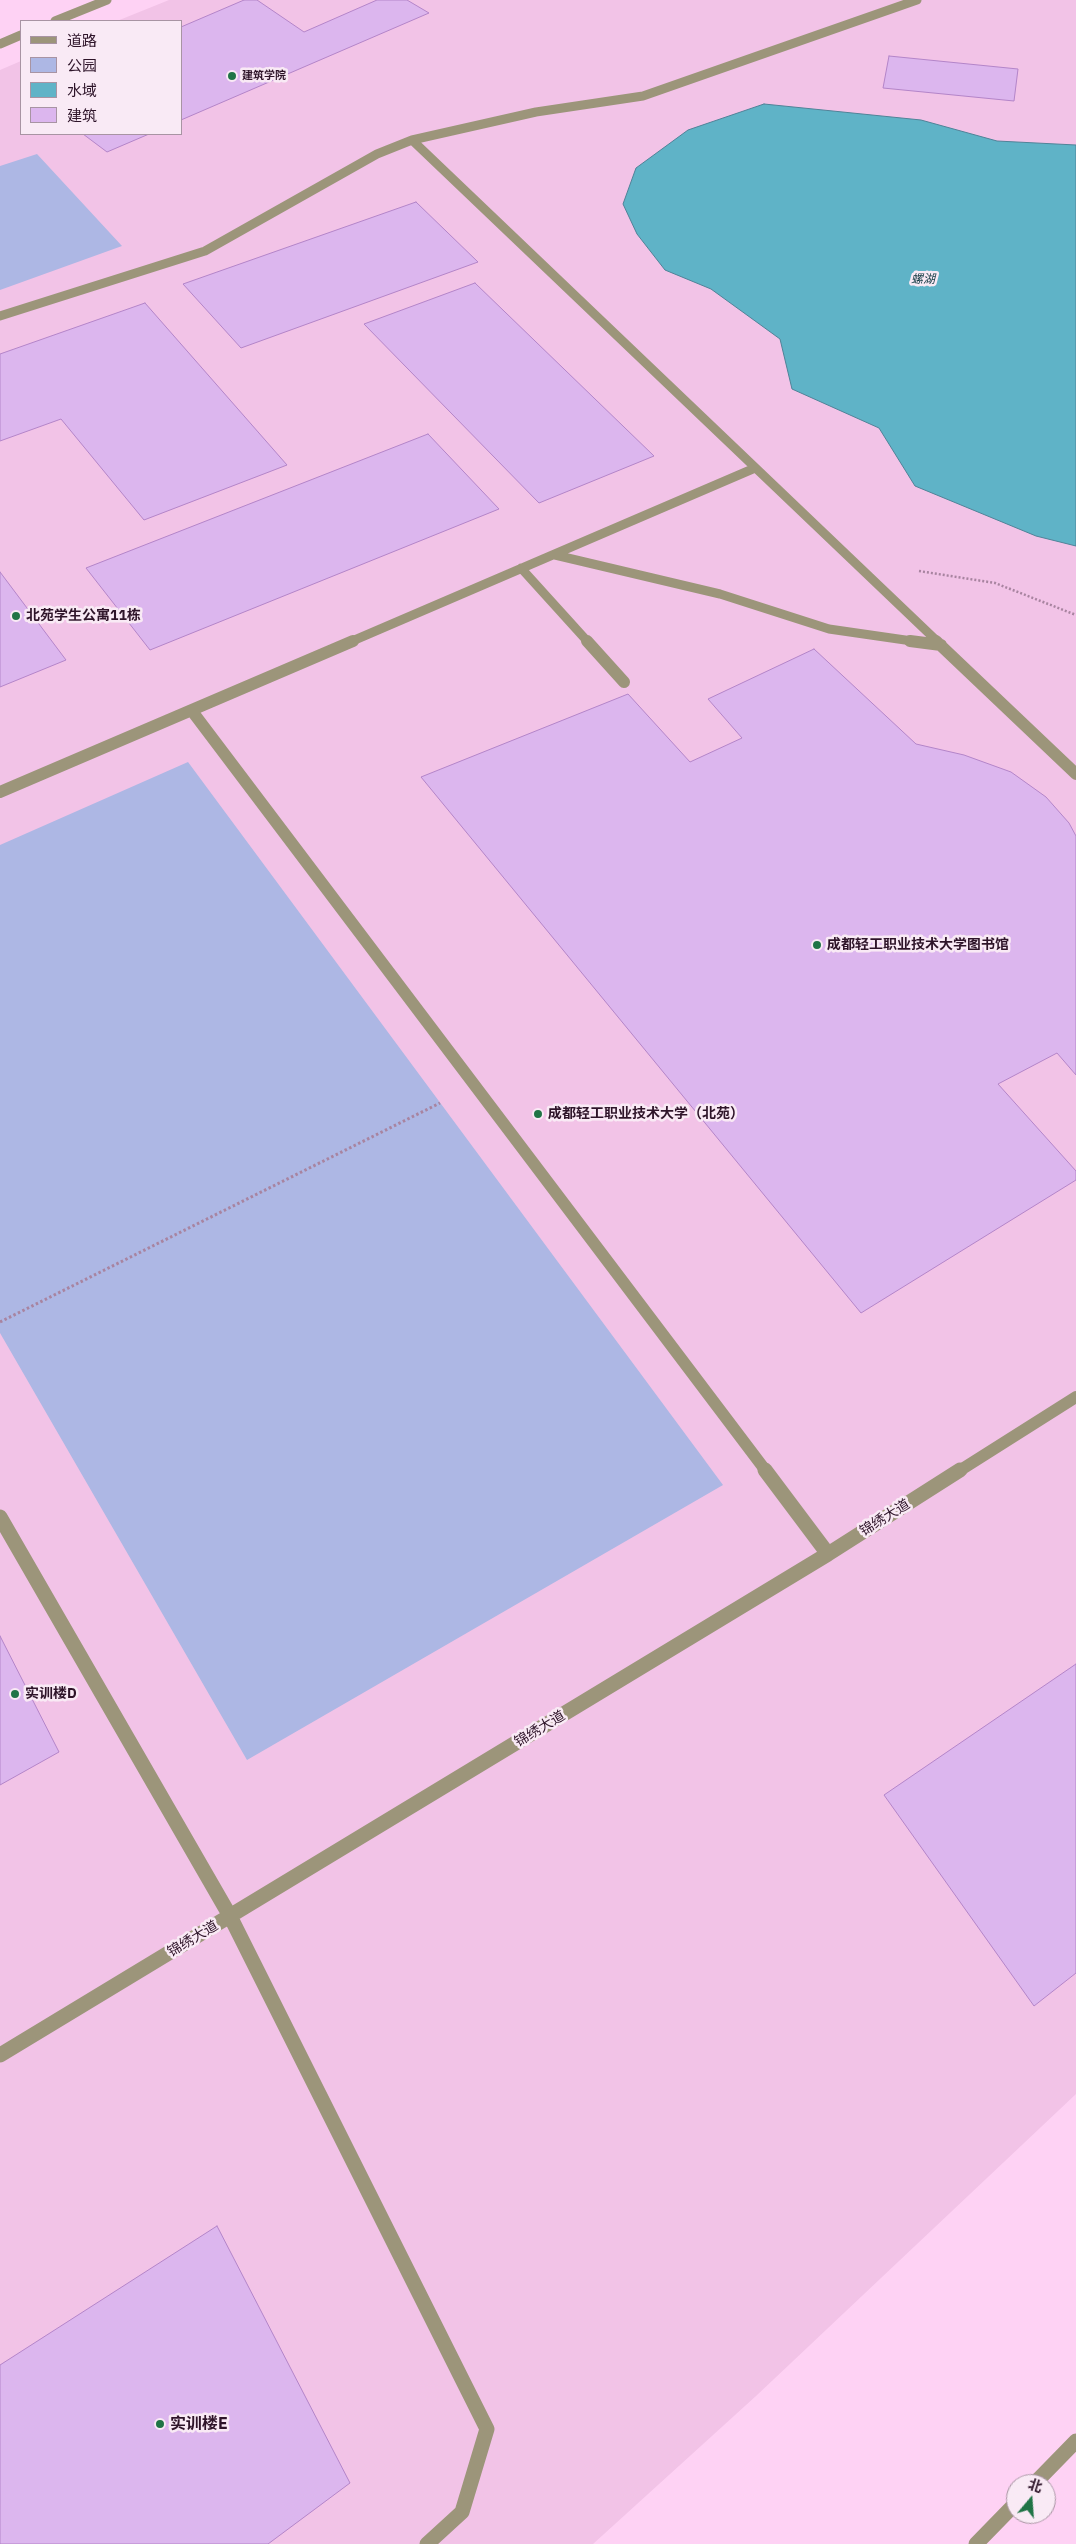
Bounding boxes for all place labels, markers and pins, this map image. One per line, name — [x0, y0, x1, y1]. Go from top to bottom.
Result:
place label: 建筑学院 — [242, 69, 286, 83]
marker: 建筑学院 — [226, 70, 238, 82]
place label: 北苑学生公寓11栋 — [26, 608, 141, 624]
marker: 北苑学生公寓11栋 — [10, 610, 22, 622]
place label: 成都轻工职业技术大学图书馆 — [827, 937, 1009, 953]
marker: 成都轻工职业技术大学图书馆 — [811, 939, 823, 951]
place label: 成都轻工职业技术大学（北苑） — [548, 1106, 744, 1122]
marker: 成都轻工职业技术大学（北苑） — [532, 1108, 544, 1120]
place label: 实训楼D — [25, 1686, 77, 1702]
marker: 实训楼D — [9, 1688, 21, 1700]
place label: 实训楼E — [170, 2414, 228, 2434]
marker: 实训楼E — [154, 2418, 166, 2430]

